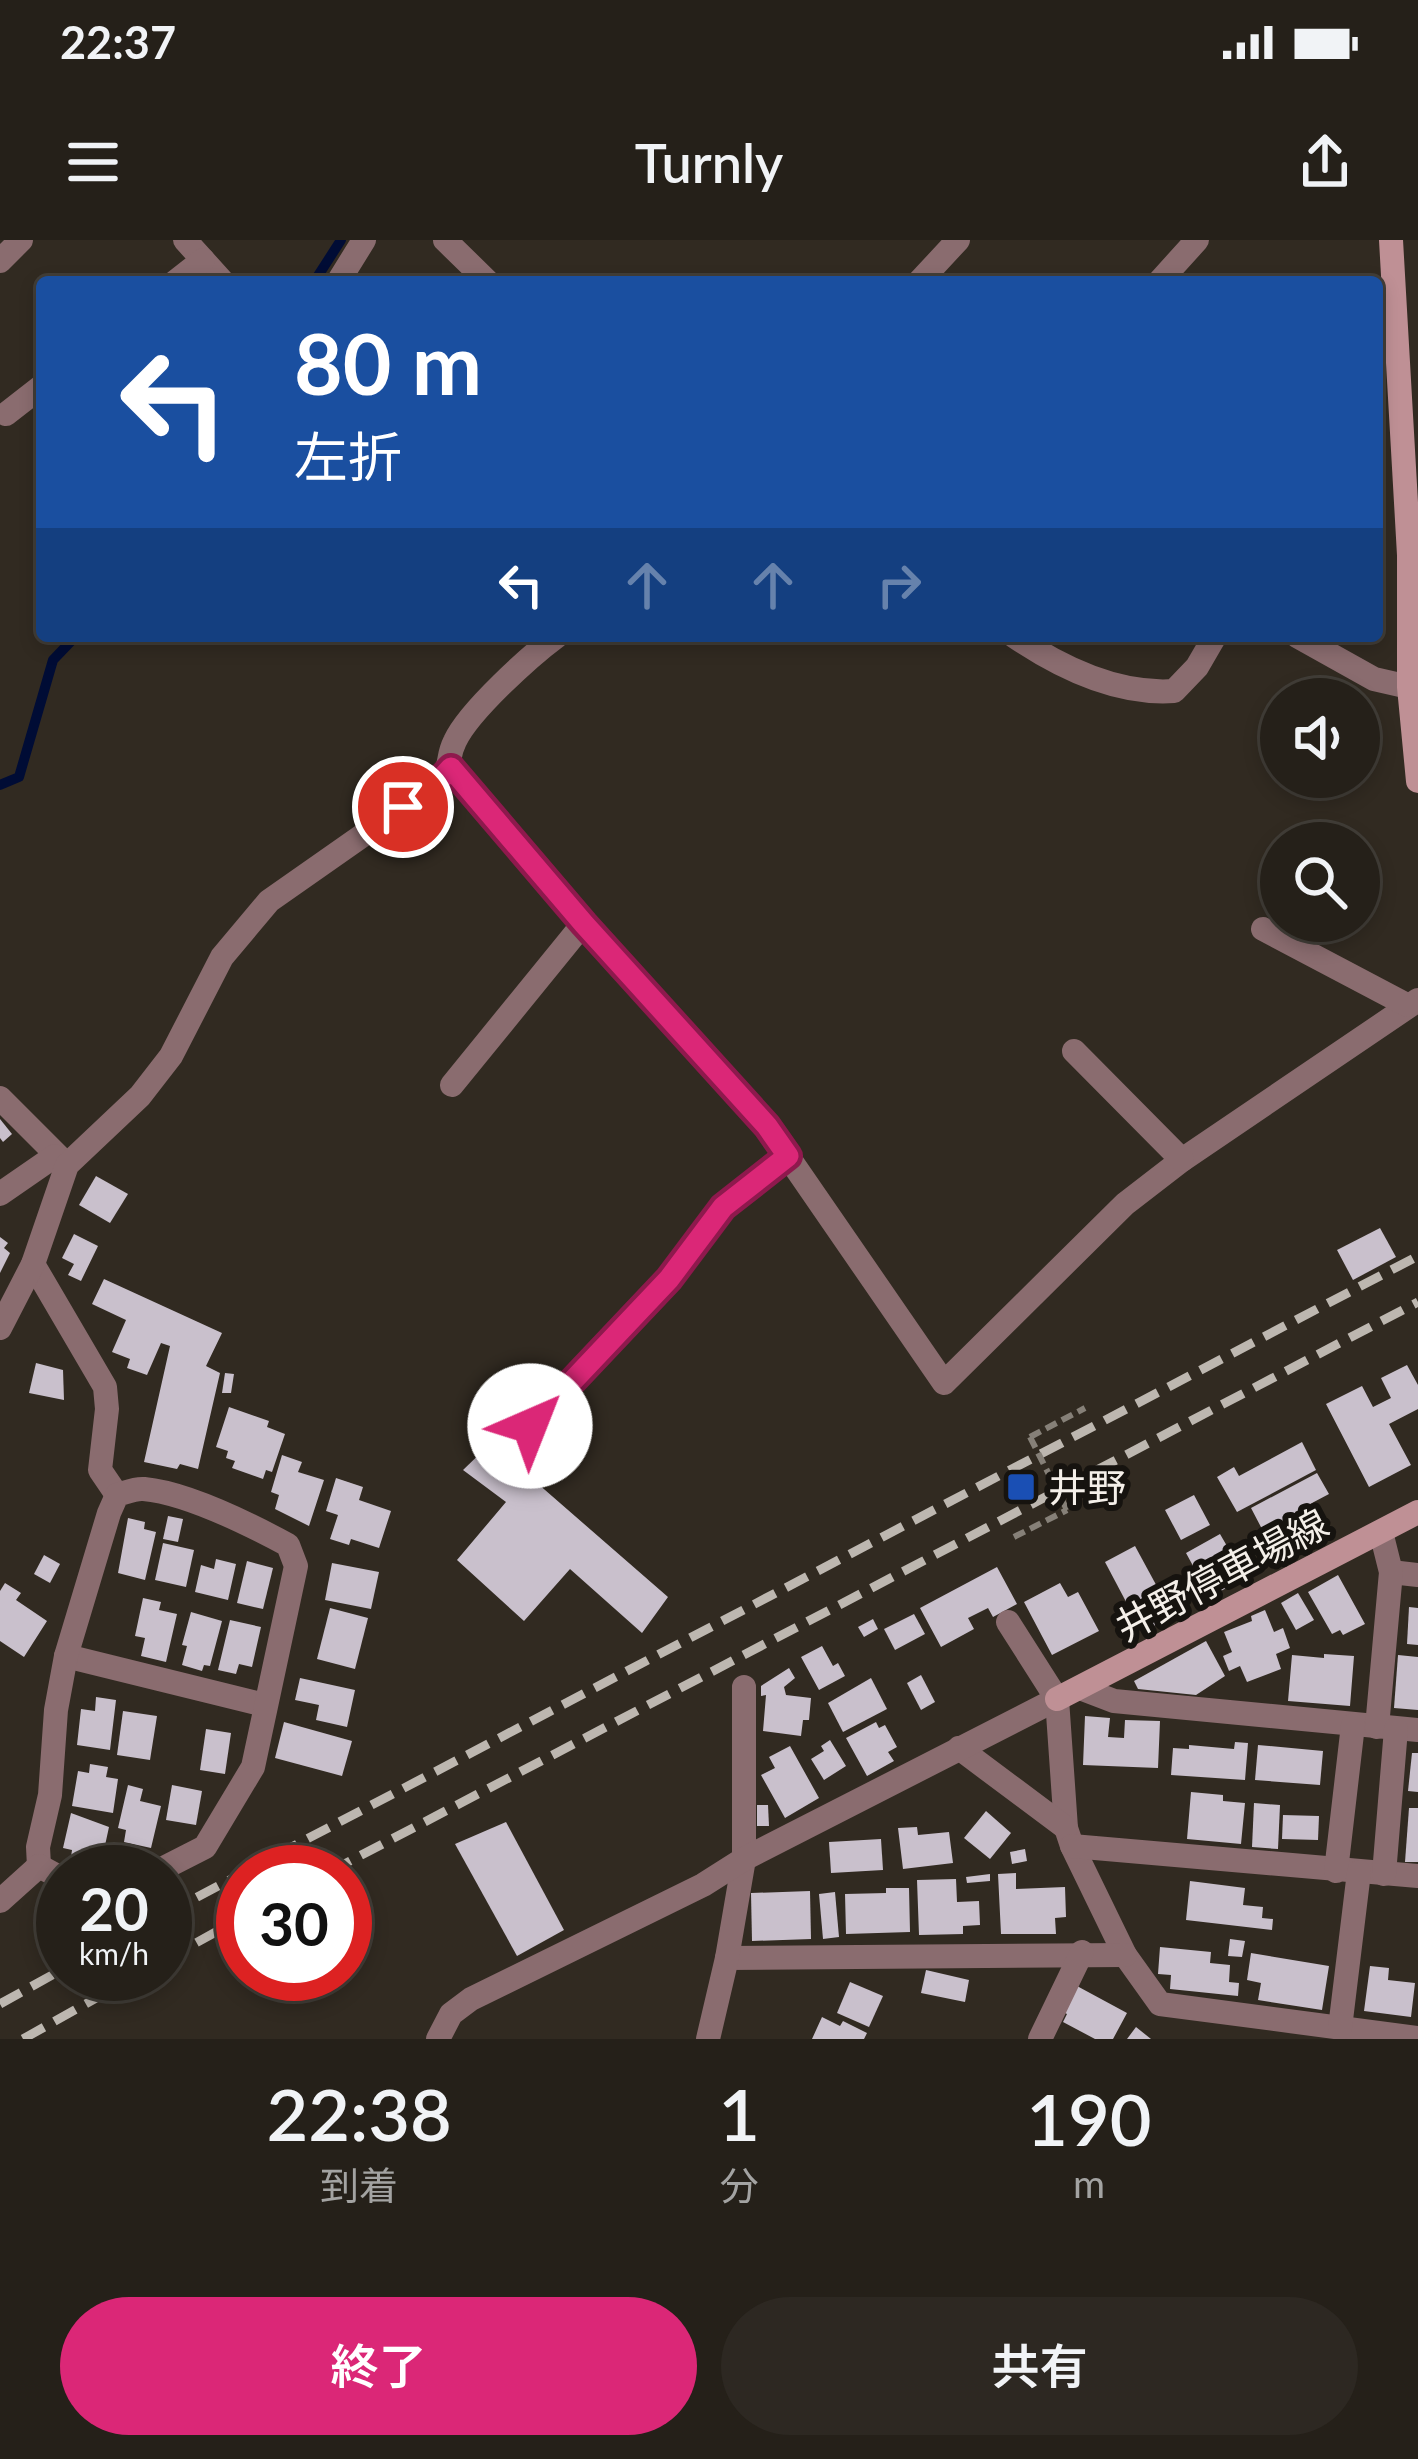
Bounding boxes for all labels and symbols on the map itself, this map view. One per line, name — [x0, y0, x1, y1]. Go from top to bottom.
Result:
pin — [352, 756, 454, 858]
position arrow — [467, 1363, 593, 1489]
place label: 井野 — [1048, 1464, 1126, 1510]
marker: 井野 — [1005, 1471, 1037, 1503]
street label: 井野停車場線 — [1107, 1499, 1335, 1649]
speed limit sign: 30 — [216, 1845, 372, 2001]

